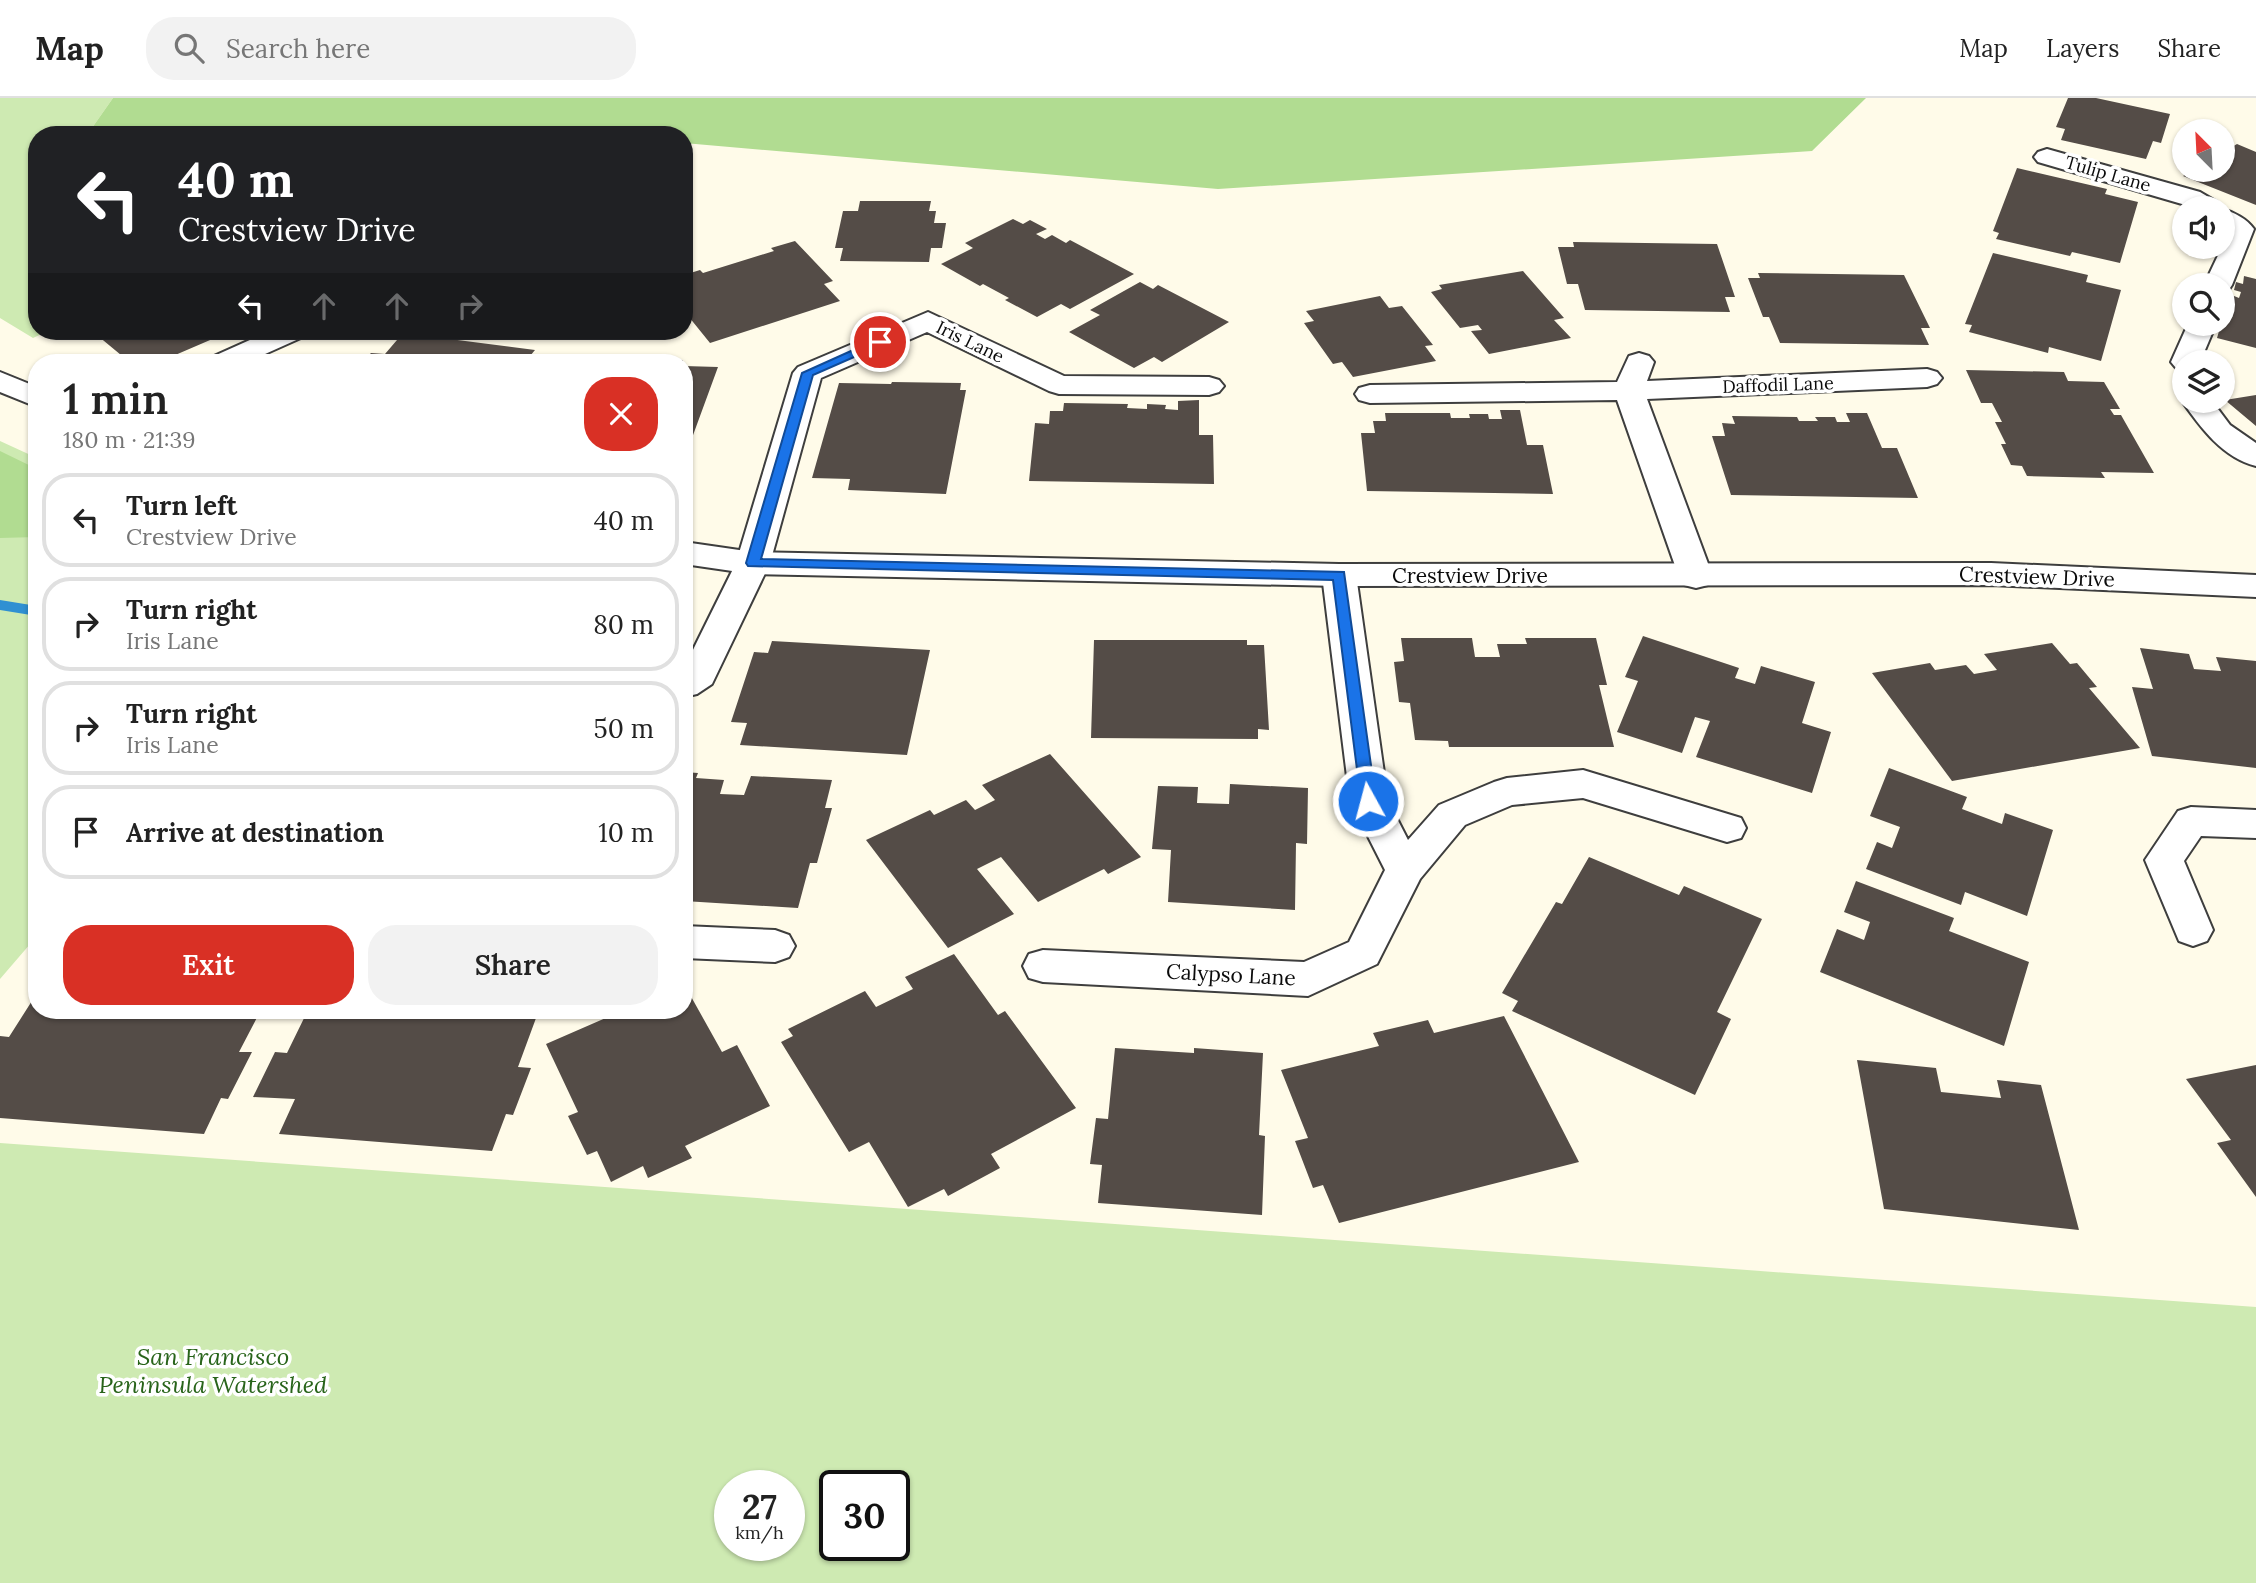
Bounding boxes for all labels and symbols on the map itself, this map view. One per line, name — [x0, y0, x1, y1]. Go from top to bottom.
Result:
north arrow — [2172, 119, 2235, 182]
street label: Tulip Lane — [2063, 150, 2154, 197]
pin — [850, 312, 910, 372]
street label: Iris Lane — [933, 315, 1008, 368]
street label: Daffodil Lane — [1722, 371, 1834, 398]
street label: Crestview Drive — [1959, 560, 2115, 593]
street label: Crestview Drive — [1392, 562, 1548, 589]
position arrow — [1331, 764, 1405, 838]
street label: Calypso Lane — [1165, 958, 1297, 991]
park label: San Francisco Peninsula Watershed — [99, 1341, 328, 1400]
speed limit sign: 30 — [819, 1470, 910, 1561]

